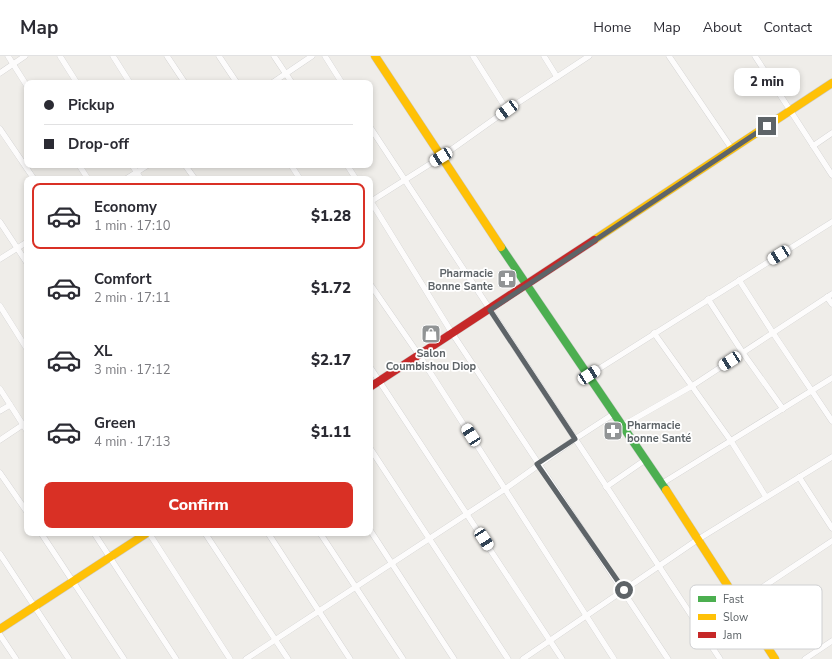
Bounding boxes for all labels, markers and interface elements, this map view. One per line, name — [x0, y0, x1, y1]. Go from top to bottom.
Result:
text: Map — [20, 15, 58, 41]
text: Home — [593, 18, 631, 37]
text: Map — [653, 18, 681, 37]
text: About — [703, 18, 742, 37]
text: Contact — [764, 18, 812, 37]
callout: 2 min — [734, 68, 800, 96]
text: 2 min — [750, 73, 784, 91]
text: Pickup — [68, 95, 114, 115]
car — [494, 98, 520, 122]
route end — [758, 117, 776, 135]
text: Drop-off — [68, 134, 129, 154]
car — [428, 146, 454, 168]
text: Economy — [94, 197, 157, 217]
icon: car — [46, 198, 82, 234]
text: $1.28 — [311, 206, 351, 226]
text: 1 min · 17:10 — [94, 217, 170, 235]
car — [766, 244, 792, 266]
place label: Pharmacie Bonne Sante — [428, 266, 493, 294]
pharmacy icon: Pharmacie Bonne Sante — [496, 268, 518, 290]
text: Comfort — [94, 269, 151, 289]
icon: car — [46, 270, 82, 306]
text: $1.72 — [311, 278, 351, 298]
text: 2 min · 17:11 — [94, 289, 170, 307]
shop icon: Salon Coumbishou Diop — [420, 323, 442, 345]
text: XL — [94, 341, 113, 361]
icon: car — [46, 342, 82, 378]
place label: Salon Coumbishou Diop — [386, 346, 477, 374]
car — [717, 349, 743, 373]
text: $2.17 — [311, 350, 351, 370]
text: 3 min · 17:12 — [94, 361, 170, 379]
car — [576, 363, 602, 387]
text: Green — [94, 413, 136, 433]
icon: car — [46, 414, 82, 450]
place label: Pharmacie bonne Santé — [627, 418, 691, 446]
pharmacy icon: Pharmacie bonne Santé — [602, 420, 624, 442]
text: $1.11 — [311, 422, 351, 442]
car — [459, 422, 483, 448]
text: 4 min · 17:13 — [94, 433, 170, 451]
button: Confirm — [44, 482, 353, 528]
car — [472, 526, 496, 552]
route start — [615, 581, 633, 599]
legend — [690, 585, 822, 649]
text: Fast — [723, 592, 744, 607]
text: Slow — [723, 610, 748, 625]
text: Jam — [722, 628, 742, 643]

